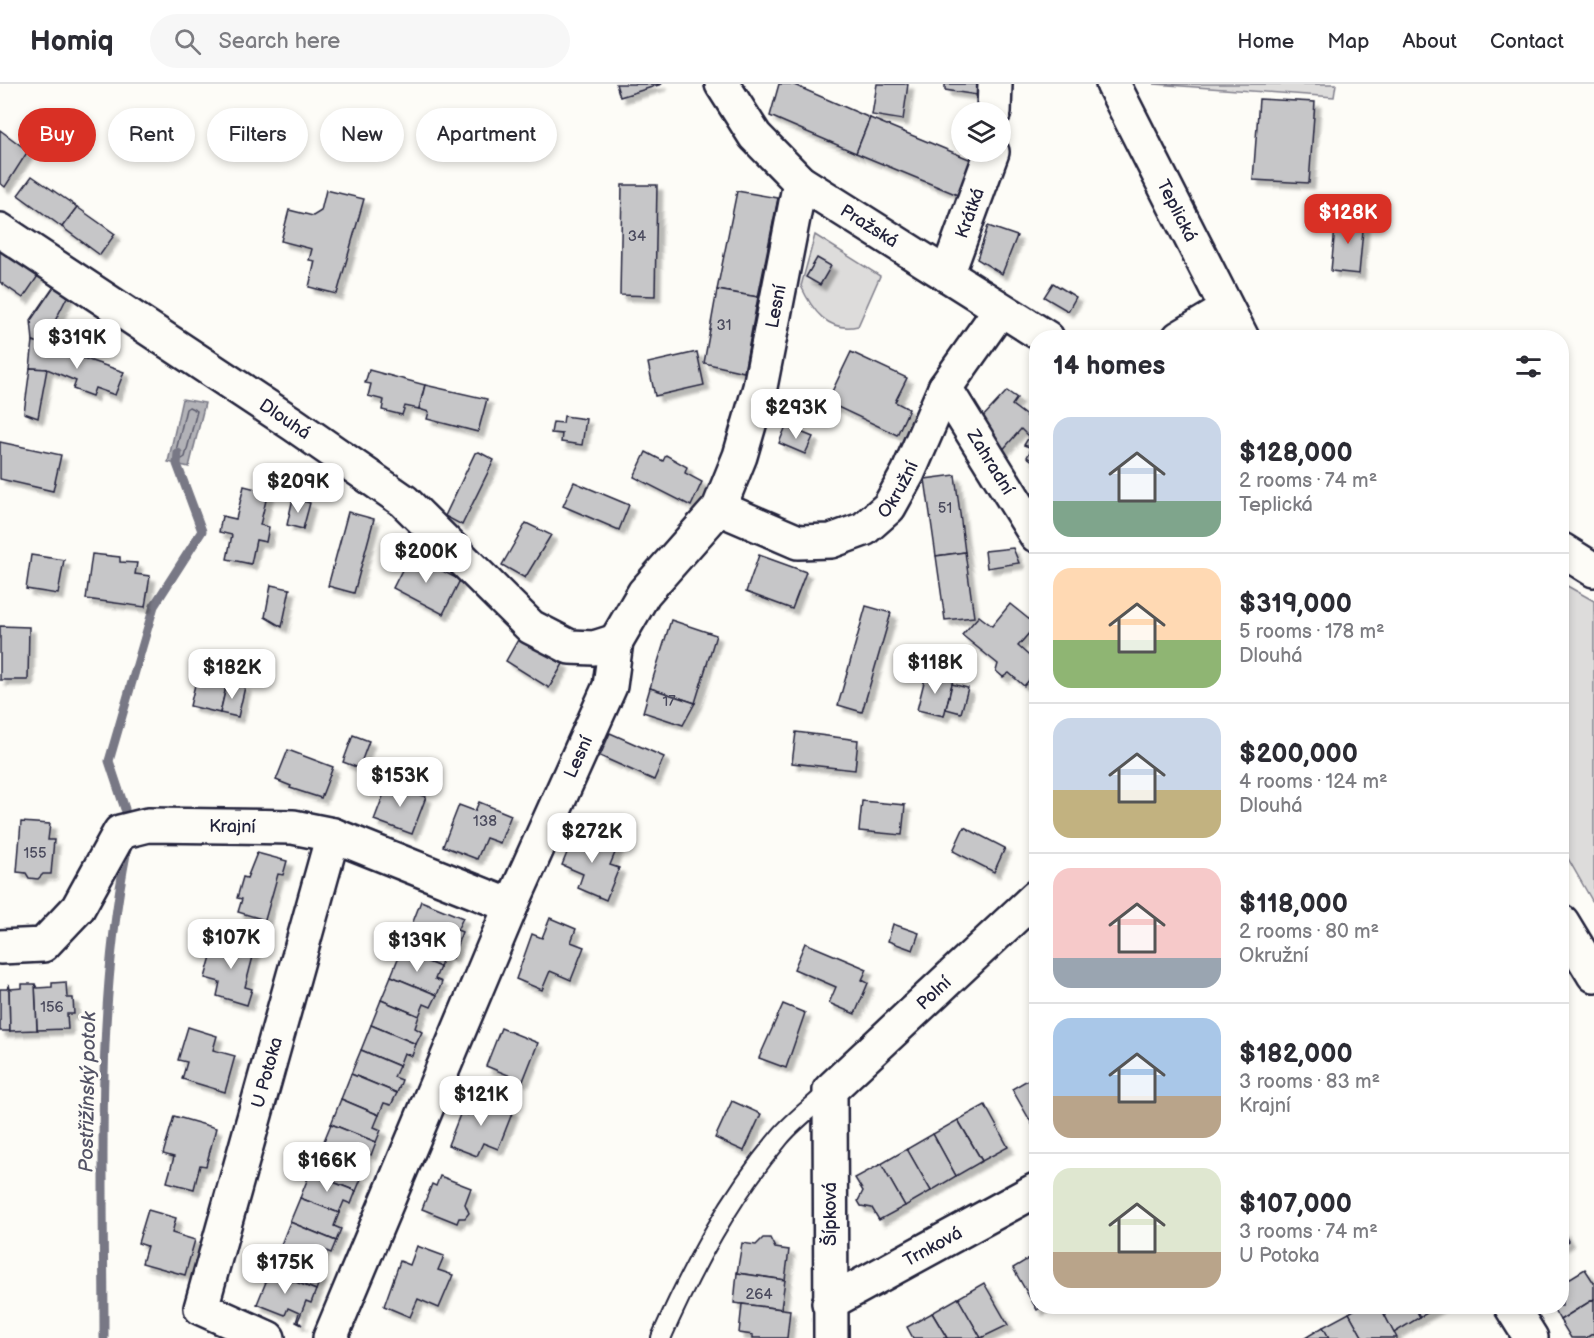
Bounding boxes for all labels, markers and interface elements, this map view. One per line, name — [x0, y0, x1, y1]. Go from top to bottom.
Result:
search box — [150, 14, 570, 68]
text: Homiq — [30, 25, 114, 58]
icon: search — [171, 25, 204, 58]
text: Search here — [219, 28, 340, 55]
text: Home — [1237, 29, 1294, 54]
text: Map — [1327, 29, 1369, 54]
text: About — [1402, 29, 1457, 54]
text: Contact — [1490, 29, 1564, 54]
map controls — [951, 102, 1011, 162]
button: layers — [951, 102, 1011, 162]
chip: Buy — [18, 108, 96, 162]
chip: Rent — [108, 108, 195, 162]
chip: Filters — [207, 108, 308, 162]
chip: New — [320, 108, 404, 162]
chip: Apartment — [416, 108, 557, 162]
street label: Teplická — [1153, 176, 1202, 245]
street label: Krátká — [951, 185, 989, 241]
pin: $128K — [1306, 194, 1390, 245]
street label: Pražská — [837, 200, 902, 252]
text: $128K — [1318, 201, 1378, 225]
house number: 34 — [628, 227, 646, 246]
street label: Lesní — [761, 282, 790, 330]
house number: 31 — [716, 316, 732, 335]
pin: $319K — [35, 319, 119, 370]
text: $319K — [48, 326, 106, 350]
icon: filters — [1512, 350, 1545, 383]
text: 14 homes — [1053, 351, 1165, 382]
pin: $293K — [754, 389, 838, 440]
street label: Dlouhá — [255, 394, 315, 444]
text: $293K — [765, 396, 827, 420]
street label: Zahradní — [962, 425, 1019, 499]
text: $128,000 — [1239, 438, 1353, 469]
icon: home — [1101, 441, 1173, 513]
street label: Okružní — [873, 457, 923, 523]
pin: $209K — [256, 463, 340, 514]
text: 2 rooms · 74 m² — [1239, 469, 1377, 493]
text: $209K — [267, 470, 329, 494]
text: Teplická — [1239, 493, 1313, 517]
house number: 51 — [938, 499, 952, 518]
pin: $200K — [384, 533, 468, 584]
text: $200K — [394, 540, 458, 564]
text: $319,000 — [1239, 589, 1352, 620]
icon: home — [1101, 592, 1173, 664]
text: 5 rooms · 178 m² — [1239, 620, 1385, 644]
pin: $118K — [893, 644, 977, 695]
text: Dlouhá — [1239, 644, 1303, 668]
pin: $182K — [190, 649, 274, 700]
text: $118K — [907, 651, 963, 675]
text: $182K — [202, 656, 262, 680]
house number: 17 — [662, 692, 676, 711]
street label: Lesní — [560, 732, 597, 781]
text: $200,000 — [1239, 739, 1358, 770]
icon: home — [1101, 742, 1173, 814]
pin: $153K — [358, 757, 442, 808]
text: $153K — [371, 764, 429, 788]
text: 4 rooms · 124 m² — [1239, 770, 1388, 794]
text: Dlouhá — [1239, 794, 1303, 818]
house number: 138 — [473, 812, 497, 831]
pin: $272K — [550, 813, 634, 864]
street label: Krajní — [209, 815, 257, 837]
text: $272K — [561, 820, 623, 844]
house number: 155 — [24, 844, 47, 863]
text: $118,000 — [1239, 889, 1348, 920]
icon: home — [1101, 892, 1173, 964]
pin: $107K — [189, 919, 273, 970]
text: 2 rooms · 80 m² — [1239, 920, 1379, 944]
pin: $139K — [375, 922, 459, 973]
text: $107K — [202, 926, 260, 950]
text: $139K — [388, 929, 446, 953]
text: Okružní — [1239, 944, 1308, 968]
street label: Polní — [912, 971, 956, 1014]
house number: 156 — [40, 998, 64, 1017]
water label: Postřižínský potok — [75, 1010, 101, 1173]
street label: U Potoka — [247, 1035, 287, 1110]
text: $182,000 — [1239, 1039, 1353, 1070]
icon: home — [1101, 1042, 1173, 1114]
text: 3 rooms · 83 m² — [1239, 1070, 1380, 1094]
pin: $121K — [439, 1076, 523, 1127]
text: $121K — [453, 1083, 509, 1107]
text: Krajní — [1239, 1094, 1291, 1118]
pin: $166K — [285, 1142, 369, 1193]
text: $166K — [297, 1149, 357, 1173]
street label: Šípková — [819, 1182, 841, 1246]
text: $107,000 — [1239, 1189, 1352, 1220]
icon: home — [1101, 1192, 1173, 1264]
text: 3 rooms · 74 m² — [1239, 1220, 1378, 1244]
street label: Trnková — [900, 1222, 966, 1271]
pin: $175K — [243, 1244, 327, 1295]
text: U Potoka — [1239, 1244, 1320, 1268]
text: $175K — [256, 1251, 314, 1275]
house number: 264 — [745, 1285, 773, 1304]

